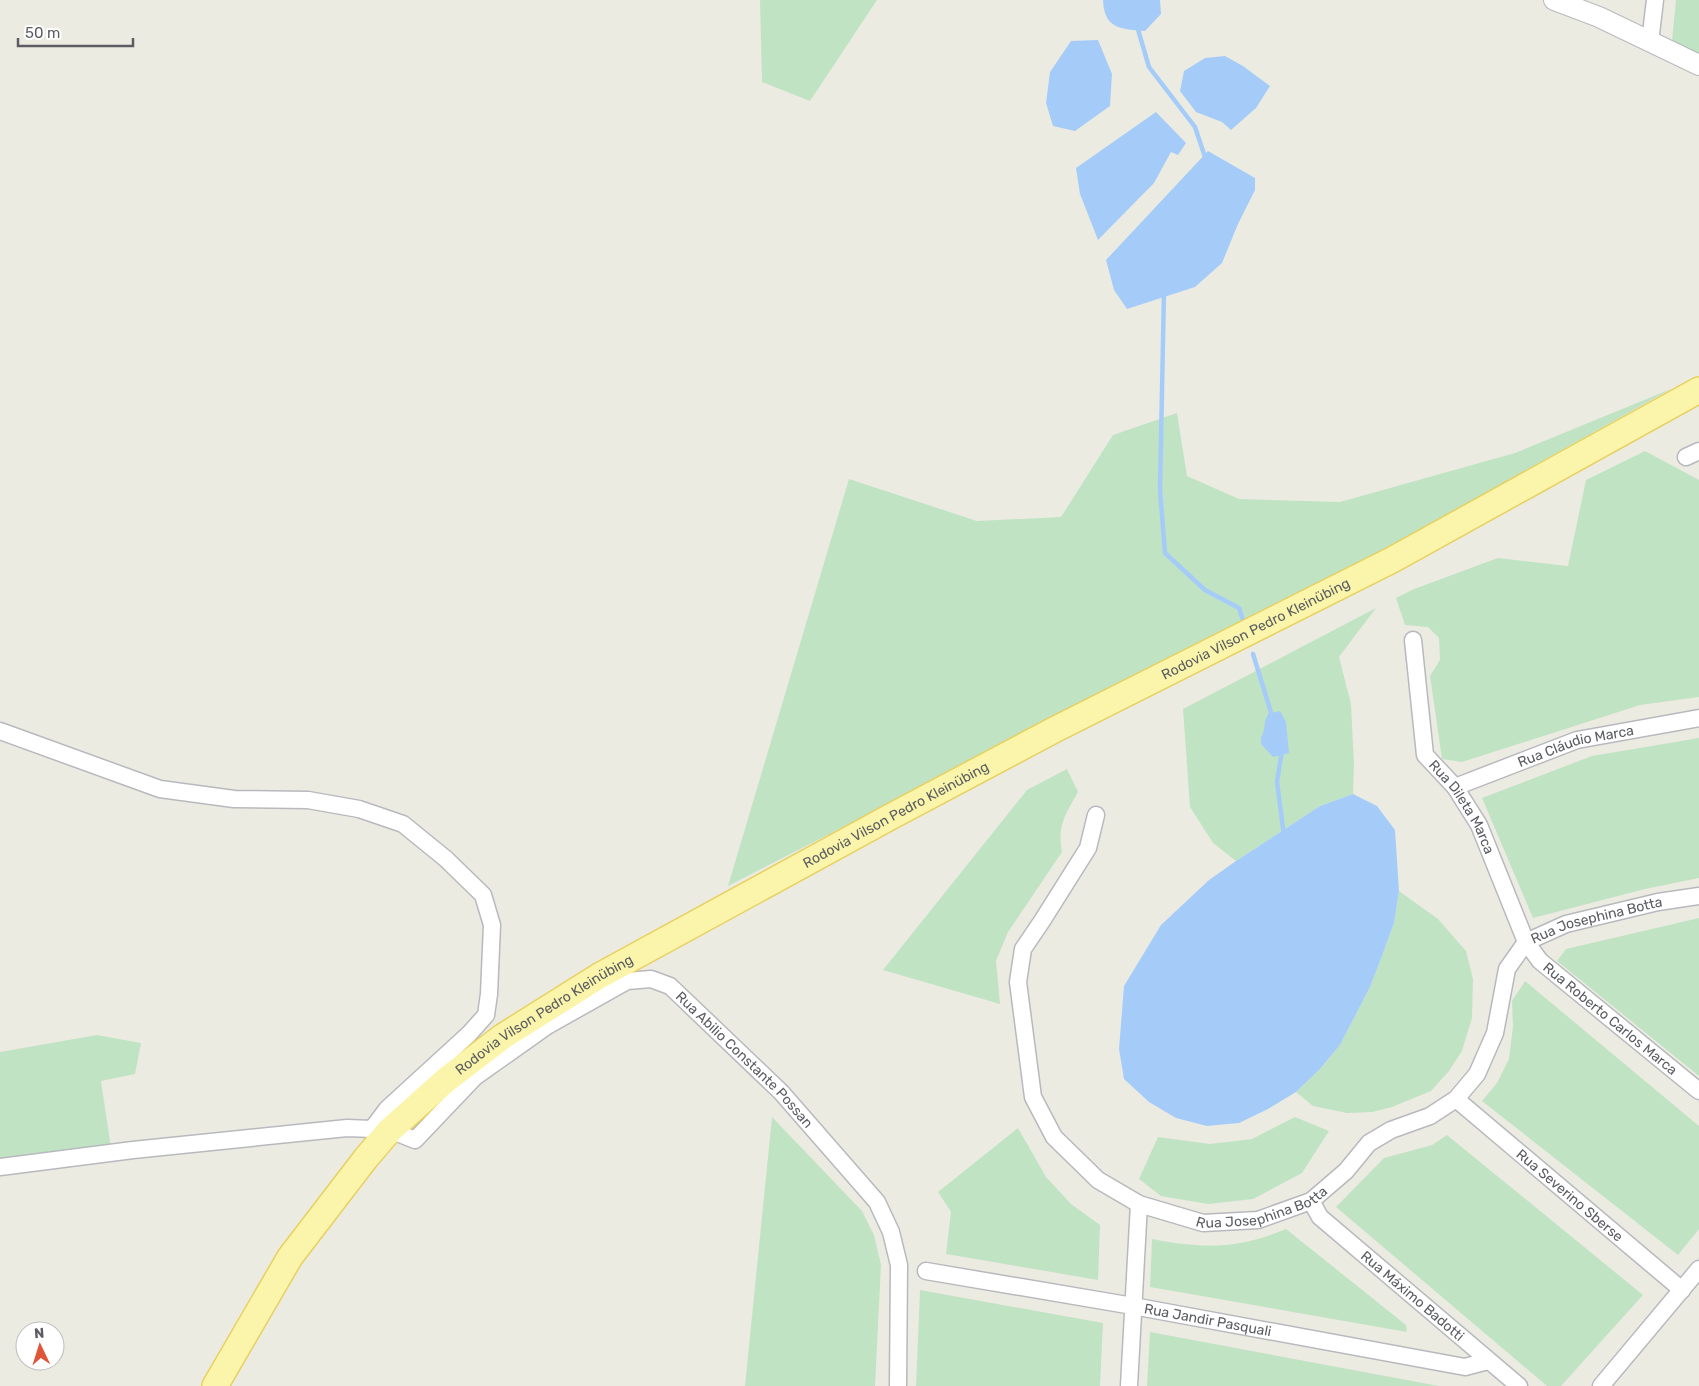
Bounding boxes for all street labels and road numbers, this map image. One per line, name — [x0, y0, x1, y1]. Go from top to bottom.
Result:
street label: Rodovia Vilson Pedro Kleinübing — [1159, 574, 1353, 683]
street label: Rua Cláudio Marca — [1515, 721, 1635, 771]
street label: Rua Dileta Marca — [1425, 756, 1498, 856]
street label: Rodovia Vilson Pedro Kleinübing — [800, 758, 992, 872]
street label: Rua Josephina Botta — [1528, 893, 1663, 947]
street label: Rodovia Vilson Pedro Kleinübing — [452, 951, 636, 1078]
street label: Rua Roberto Carlos Marca — [1540, 959, 1681, 1078]
street label: Rua Abilio Constante Possan — [672, 988, 817, 1131]
street label: Rua Severino Sberse — [1513, 1145, 1627, 1245]
street label: Rua Josephina Botta — [1194, 1182, 1331, 1232]
street label: Rua Máximo Badotti — [1358, 1247, 1468, 1344]
street label: Rua Jandir Pasquali — [1143, 1300, 1273, 1340]

